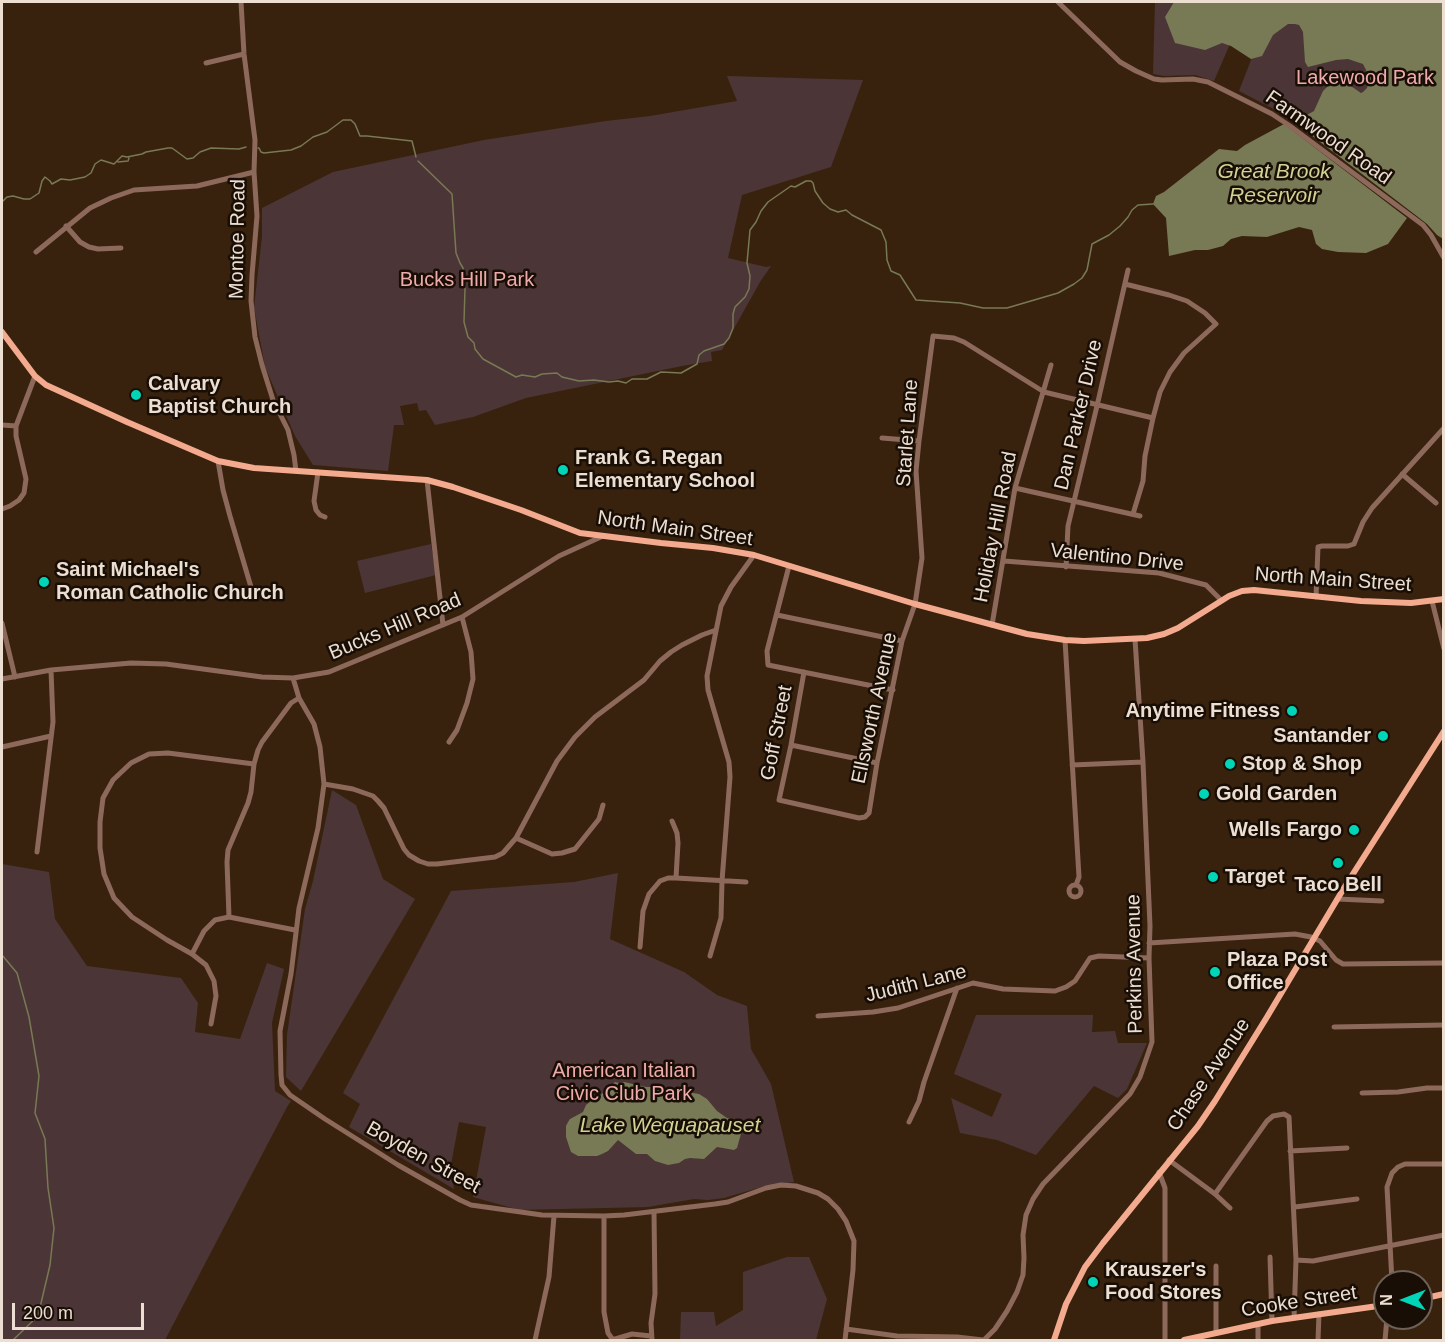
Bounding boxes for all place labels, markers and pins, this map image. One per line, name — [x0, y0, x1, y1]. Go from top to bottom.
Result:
place label: Calvary Baptist Church — [148, 372, 291, 419]
marker: Calvary Baptist Church — [129, 388, 143, 402]
place label: Frank G. Regan Elementary School — [575, 446, 755, 493]
marker: Frank G. Regan Elementary School — [556, 463, 570, 477]
place label: Saint Michael's Roman Catholic Church — [56, 558, 284, 605]
marker: Saint Michael's Roman Catholic Church — [37, 575, 51, 589]
place label: Anytime Fitness — [1126, 699, 1280, 723]
marker: Anytime Fitness — [1285, 704, 1299, 718]
place label: Santander — [1273, 724, 1371, 748]
marker: Santander — [1376, 729, 1390, 743]
place label: Stop & Shop — [1242, 752, 1362, 776]
marker: Stop & Shop — [1223, 757, 1237, 771]
place label: Gold Garden — [1216, 782, 1337, 806]
marker: Gold Garden — [1197, 787, 1211, 801]
place label: Wells Fargo — [1229, 818, 1342, 842]
marker: Wells Fargo — [1347, 823, 1361, 837]
marker: Taco Bell — [1331, 856, 1345, 870]
place label: Target — [1225, 865, 1285, 889]
marker: Target — [1206, 870, 1220, 884]
place label: Taco Bell — [1294, 873, 1382, 897]
place label: Plaza Post Office — [1227, 948, 1327, 995]
marker: Plaza Post Office — [1208, 965, 1222, 979]
place label: Krauszer's Food Stores — [1105, 1258, 1222, 1305]
marker: Krauszer's Food Stores — [1086, 1275, 1100, 1289]

